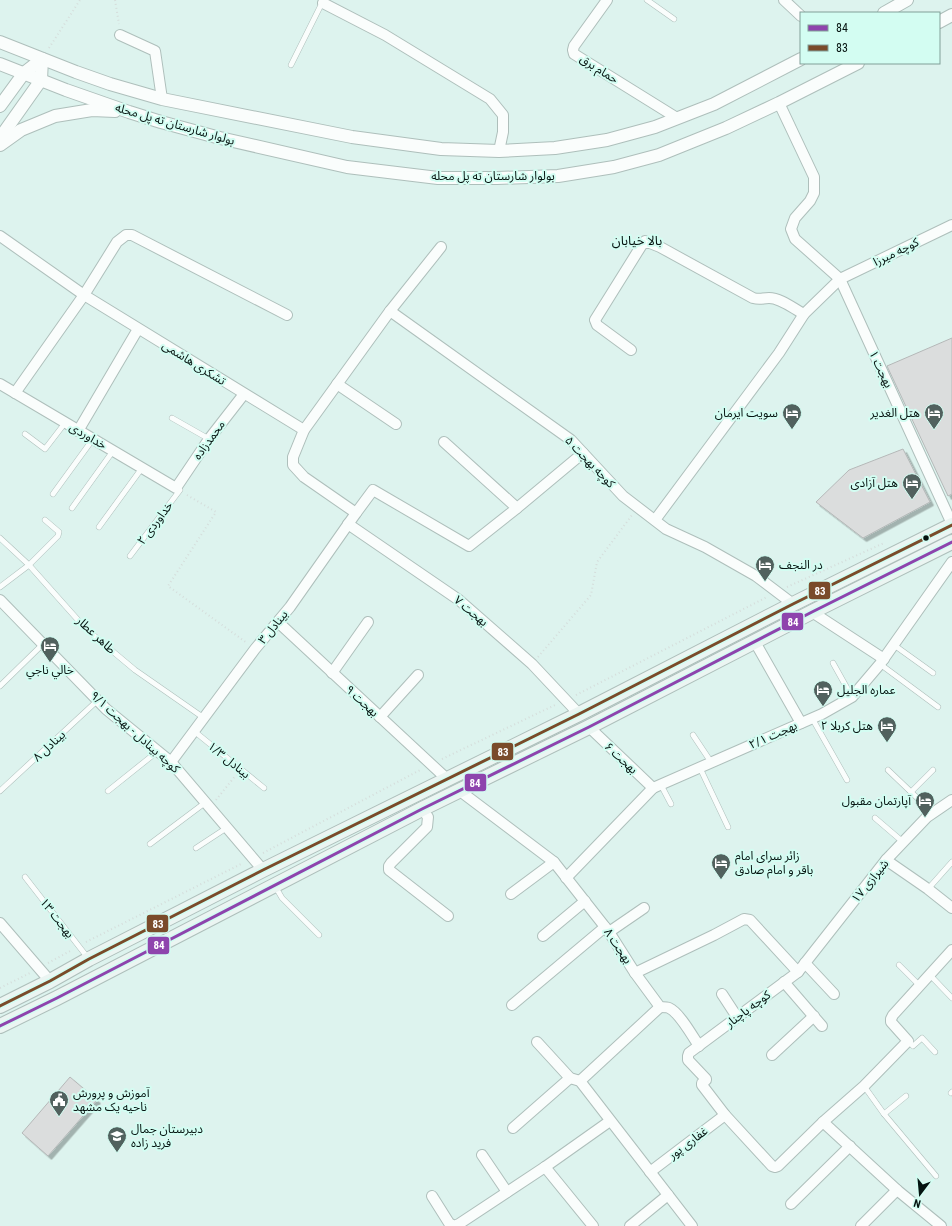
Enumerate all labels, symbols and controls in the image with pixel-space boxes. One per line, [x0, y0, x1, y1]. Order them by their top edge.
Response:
legend [800, 12, 940, 64]
text: 84 [836, 21, 848, 35]
text: 83 [836, 41, 848, 55]
street label: حمام برق [576, 52, 621, 88]
street label: بولوار شارستان ته پل محله [113, 100, 236, 149]
street label: بولوار شارستان ته پل محله [431, 169, 555, 184]
district label: بالا خیابان [612, 233, 662, 249]
street label: کوچه میرزا [871, 235, 922, 270]
street label: تشکری هاشمی [160, 338, 229, 388]
street label: بهجت ۱ [866, 348, 896, 390]
hotel icon: سویت ایرمان [781, 402, 803, 430]
hotel icon: هتل الغدیر [923, 402, 945, 430]
place label: سویت ایرمان [715, 406, 778, 420]
place label: هتل الغدیر [869, 406, 920, 420]
street label: محمدزاده [190, 418, 228, 462]
street label: خداوردی [67, 420, 109, 452]
street label: کوچه بهجت ۵ [561, 433, 619, 492]
hotel icon: هتل آزادی [901, 472, 923, 500]
place label: هتل آزادی [850, 476, 898, 490]
street label: خداوردی ۲ [134, 499, 176, 547]
unlabelled marker [921, 533, 931, 543]
hotel icon: در النجف [754, 554, 776, 582]
place label: در النجف [779, 558, 823, 572]
line badge: 83 [808, 581, 831, 600]
text: 83 [814, 585, 826, 598]
street label: بهجت ۷ [451, 593, 491, 629]
street label: بینادل ۳ [255, 607, 291, 647]
line badge: 84 [781, 612, 804, 631]
street label: طاهر عطار [73, 613, 118, 657]
text: 84 [787, 616, 799, 629]
hotel icon: خالي ناجي [39, 635, 61, 663]
place label: خالي ناجي [26, 663, 74, 680]
hotel icon: عماره الجلیل [812, 679, 834, 707]
street label: بهجت ۹ [343, 682, 381, 720]
place label: عماره الجلیل [837, 683, 895, 697]
street label: کوچه بینادل - بهجت ۹/۱ [87, 688, 183, 777]
hotel icon: هتل کربلا ۲ [876, 715, 898, 743]
street label: بهجت ۲/۱ [747, 718, 799, 752]
place label: هتل کربلا ۲ [821, 719, 873, 733]
street label: بینادل ۸ [30, 728, 68, 764]
street label: بینادل ۱/۳ [205, 739, 253, 781]
street label: بهجت ۶ [602, 739, 640, 777]
line badge: 83 [491, 742, 514, 761]
text: 83 [497, 746, 509, 759]
line badge: 84 [464, 773, 487, 792]
text: 84 [469, 777, 481, 790]
hotel icon: آپارتمان مقبول [914, 790, 936, 818]
place label: آپارتمان مقبول [842, 794, 911, 809]
place label: زائر سرای امام باقر و امام صادق [735, 849, 813, 879]
hotel icon: زائر سرای امام باقر و امام صادق [710, 852, 732, 880]
street label: شیرازی ۱۷ [848, 857, 892, 905]
street label: بهجت ۱۳ [37, 895, 77, 941]
line badge: 83 [146, 914, 169, 933]
text: 83 [152, 918, 164, 931]
street label: بهجت ۸ [601, 926, 635, 966]
line badge: 84 [147, 936, 170, 955]
text: 84 [153, 939, 165, 952]
street label: کوچه پاچنار [722, 987, 775, 1032]
place label: آموزش و پرورش ناحیه یک مشهد [73, 1086, 150, 1114]
public building icon: آموزش و پرورش ناحیه یک مشهد [48, 1089, 70, 1117]
place label: دبیرستان جمال فرید زاده [131, 1122, 203, 1150]
street label: غفاری پور [665, 1124, 711, 1164]
school or university icon: دبیرستان جمال فرید زاده [106, 1125, 128, 1153]
north arrow [900, 1174, 940, 1214]
text: N [912, 1196, 922, 1210]

